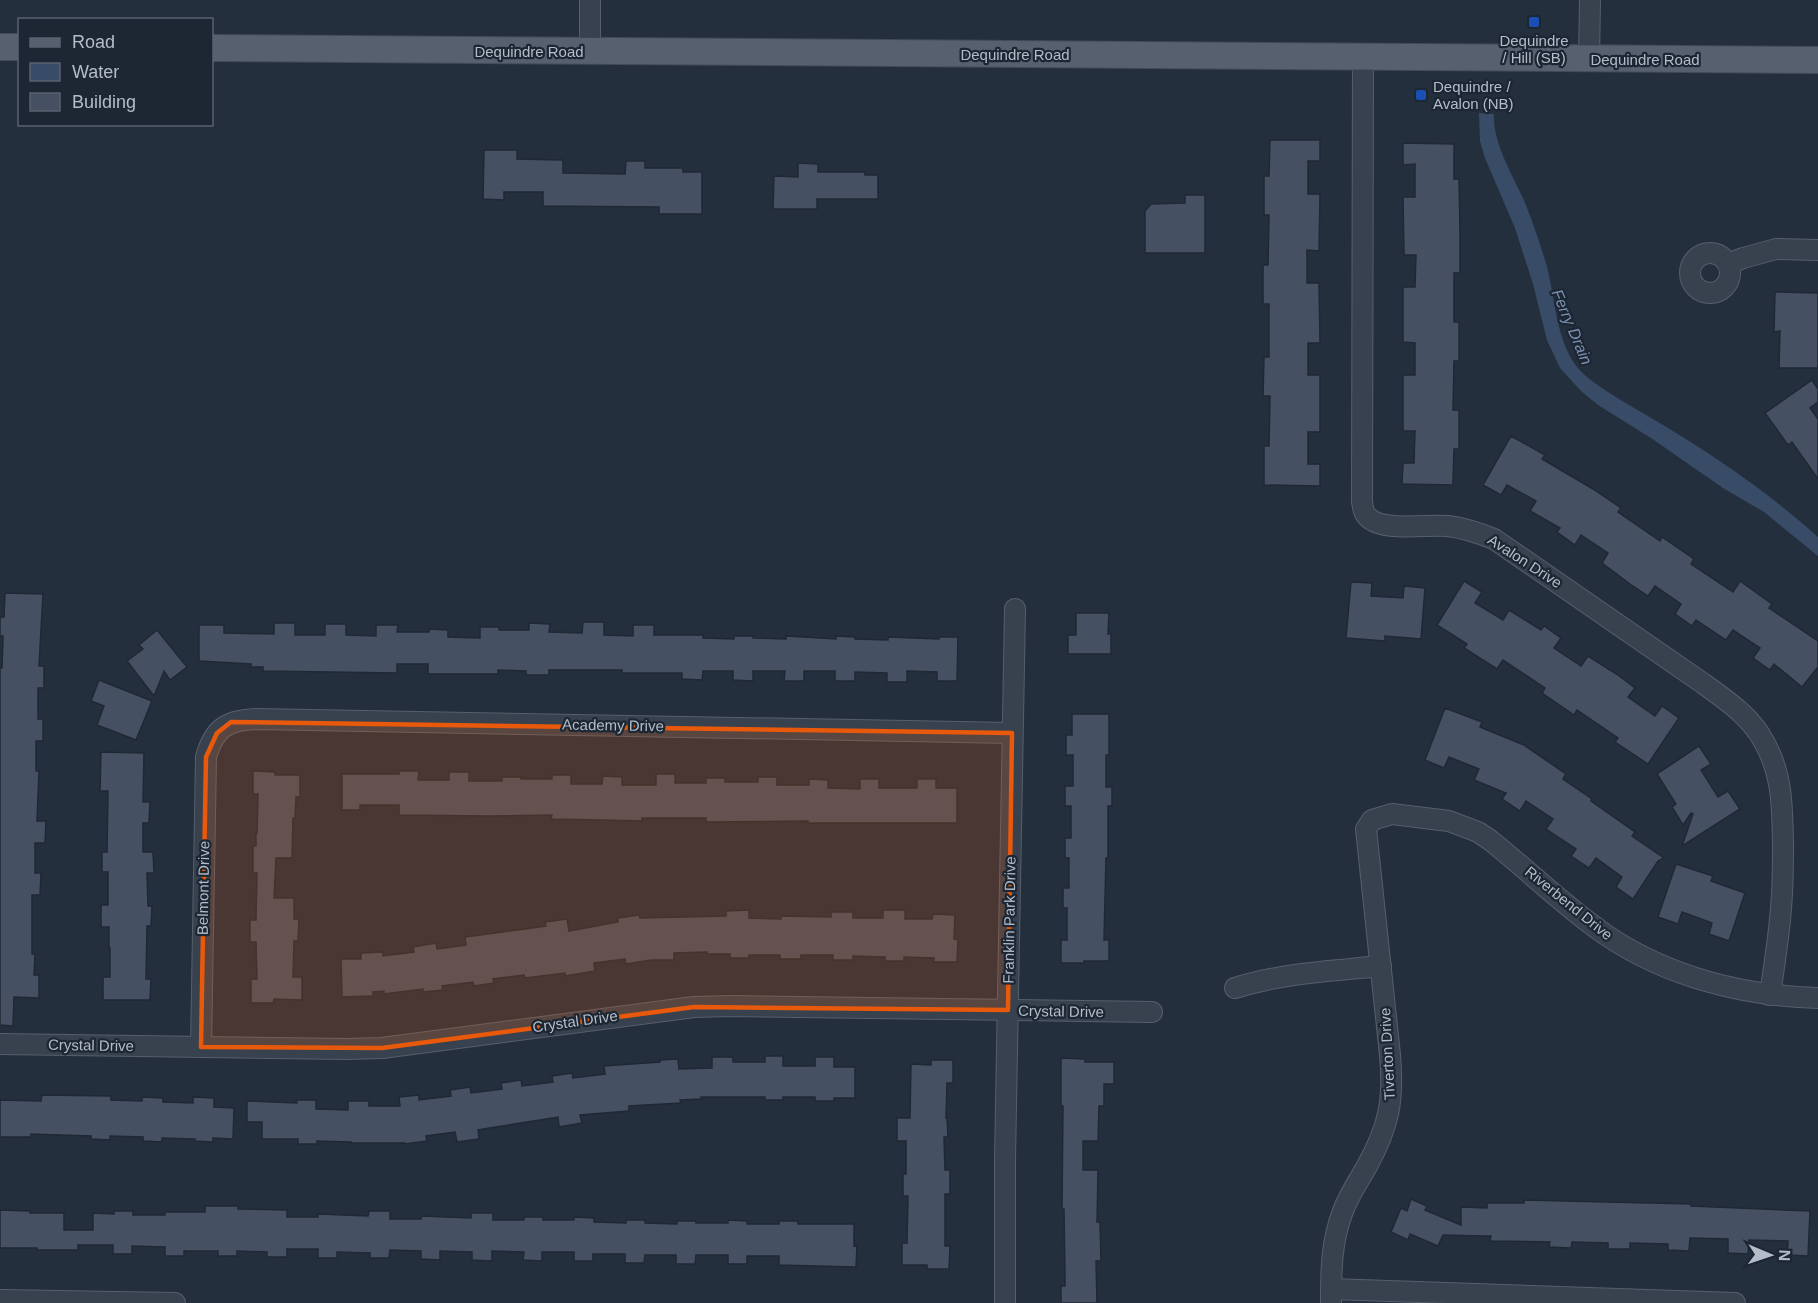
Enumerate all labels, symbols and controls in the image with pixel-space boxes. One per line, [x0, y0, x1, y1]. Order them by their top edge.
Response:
marker: Dequindre / Hill (SB) [1527, 15, 1541, 29]
legend [18, 18, 213, 126]
text: Road [72, 32, 115, 52]
place label: Dequindre / Hill (SB) [1499, 32, 1569, 66]
street label: Dequindre Road [474, 43, 584, 60]
street label: Dequindre Road [960, 46, 1070, 63]
street label: Dequindre Road [1590, 51, 1700, 68]
text: Water [72, 62, 119, 82]
place label: Dequindre / Avalon (NB) [1433, 78, 1514, 112]
marker: Dequindre / Avalon (NB) [1414, 88, 1428, 102]
text: Building [72, 92, 136, 112]
water label: Ferry Drain [1549, 287, 1595, 367]
street label: Avalon Drive [1485, 531, 1565, 591]
street label: Academy Drive [562, 716, 664, 734]
street label: Belmont Drive [194, 841, 212, 935]
street label: Franklin Park Drive [999, 856, 1019, 984]
street label: Riverbend Drive [1522, 863, 1616, 943]
street label: Crystal Drive [1018, 1002, 1104, 1020]
street label: Crystal Drive [531, 1007, 619, 1035]
street label: Tiverton Drive [1376, 1007, 1398, 1101]
street label: Crystal Drive [48, 1036, 134, 1054]
north arrow [1740, 1225, 1800, 1285]
text: N [1776, 1249, 1793, 1262]

